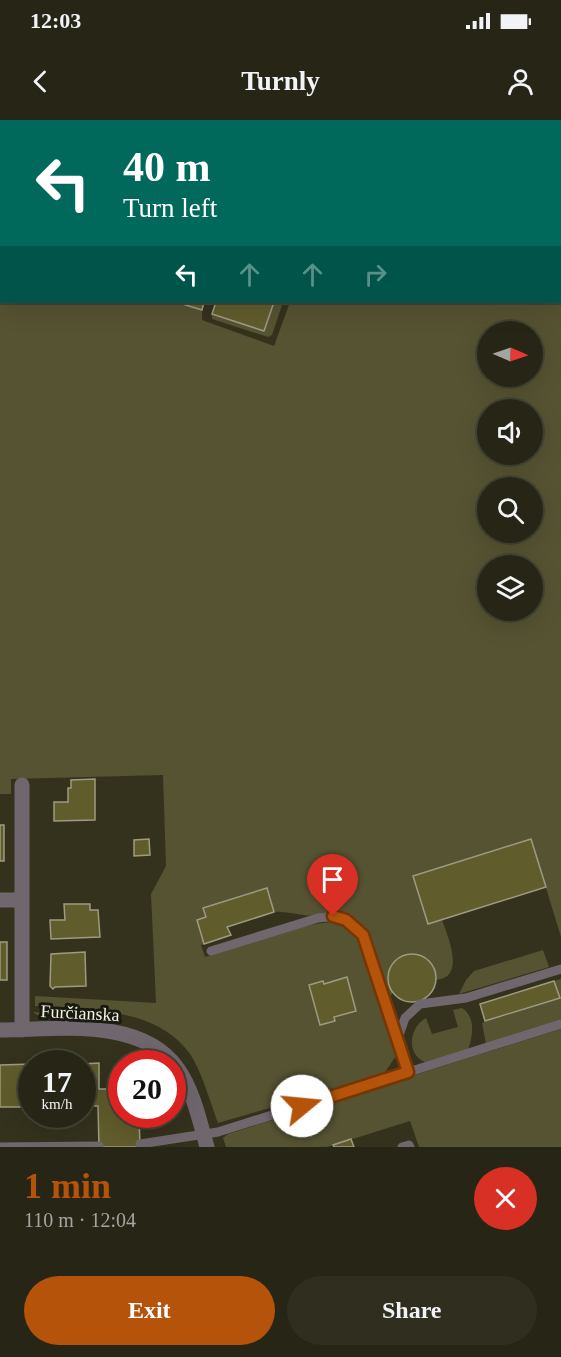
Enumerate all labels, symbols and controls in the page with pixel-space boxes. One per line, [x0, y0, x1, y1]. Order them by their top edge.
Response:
text: 12:03 [30, 8, 81, 33]
icon: back [24, 65, 57, 98]
icon: person [504, 65, 537, 98]
text: Turnly [241, 66, 320, 96]
icon: left [24, 144, 102, 222]
text: 40 m [123, 144, 211, 190]
text: Turn left [123, 193, 217, 223]
icon: left [170, 258, 203, 291]
icon: ahead [233, 258, 266, 291]
icon: ahead [296, 258, 329, 291]
icon: right [359, 258, 392, 291]
north arrow [477, 321, 543, 387]
map controls [477, 321, 543, 621]
button: sound [477, 399, 543, 465]
button: search [477, 477, 543, 543]
button: layers [477, 555, 543, 621]
pin [307, 854, 358, 916]
icon: arrive [316, 863, 349, 896]
street label: Furčianska [40, 1001, 120, 1025]
speed limit sign: 20 [108, 1050, 186, 1128]
text: 17 [42, 1065, 72, 1098]
position arrow [270, 1074, 334, 1138]
text: km/h [42, 1096, 72, 1112]
text: 1 min [24, 1166, 111, 1206]
button: close [474, 1167, 537, 1230]
text: 110 m · 12:04 [24, 1209, 136, 1231]
button: Exit [24, 1276, 275, 1345]
button: Share [287, 1276, 537, 1345]

